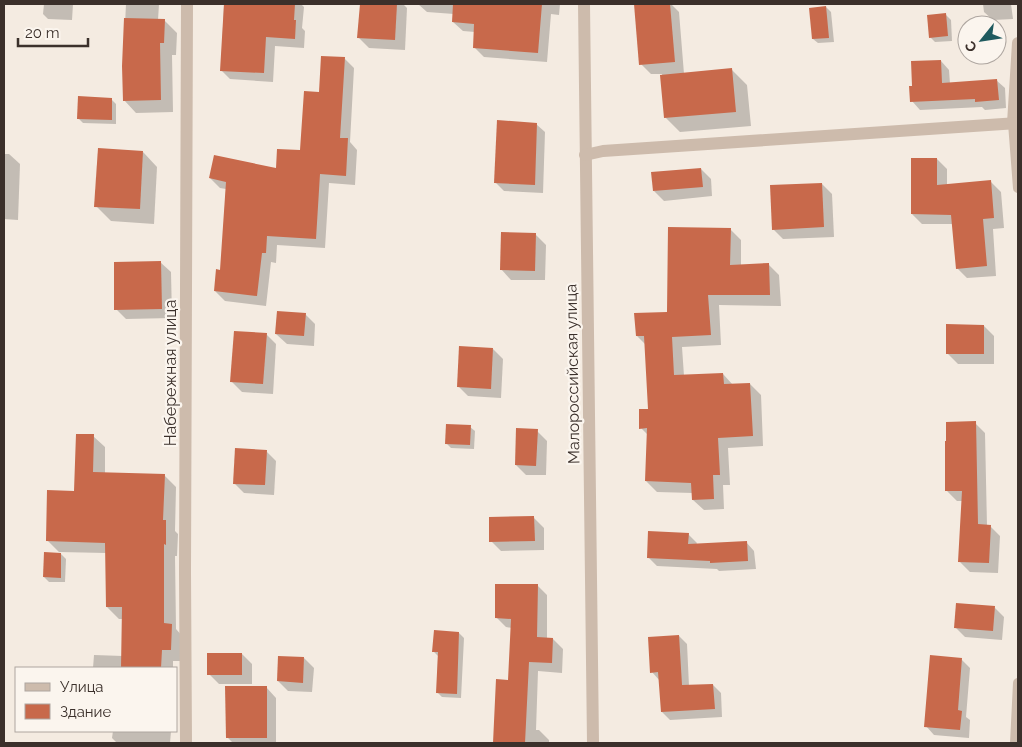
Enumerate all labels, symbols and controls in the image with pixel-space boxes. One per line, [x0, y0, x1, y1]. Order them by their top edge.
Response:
scale bar [18, 15, 88, 47]
north arrow [957, 15, 1007, 65]
text: 20 m [25, 24, 60, 42]
text: С [961, 38, 980, 55]
street label: Малороссийская улица [561, 284, 584, 464]
street label: Набережная улица [161, 300, 180, 446]
legend [15, 667, 178, 732]
text: Улица [60, 678, 104, 696]
text: Здание [60, 703, 112, 721]

